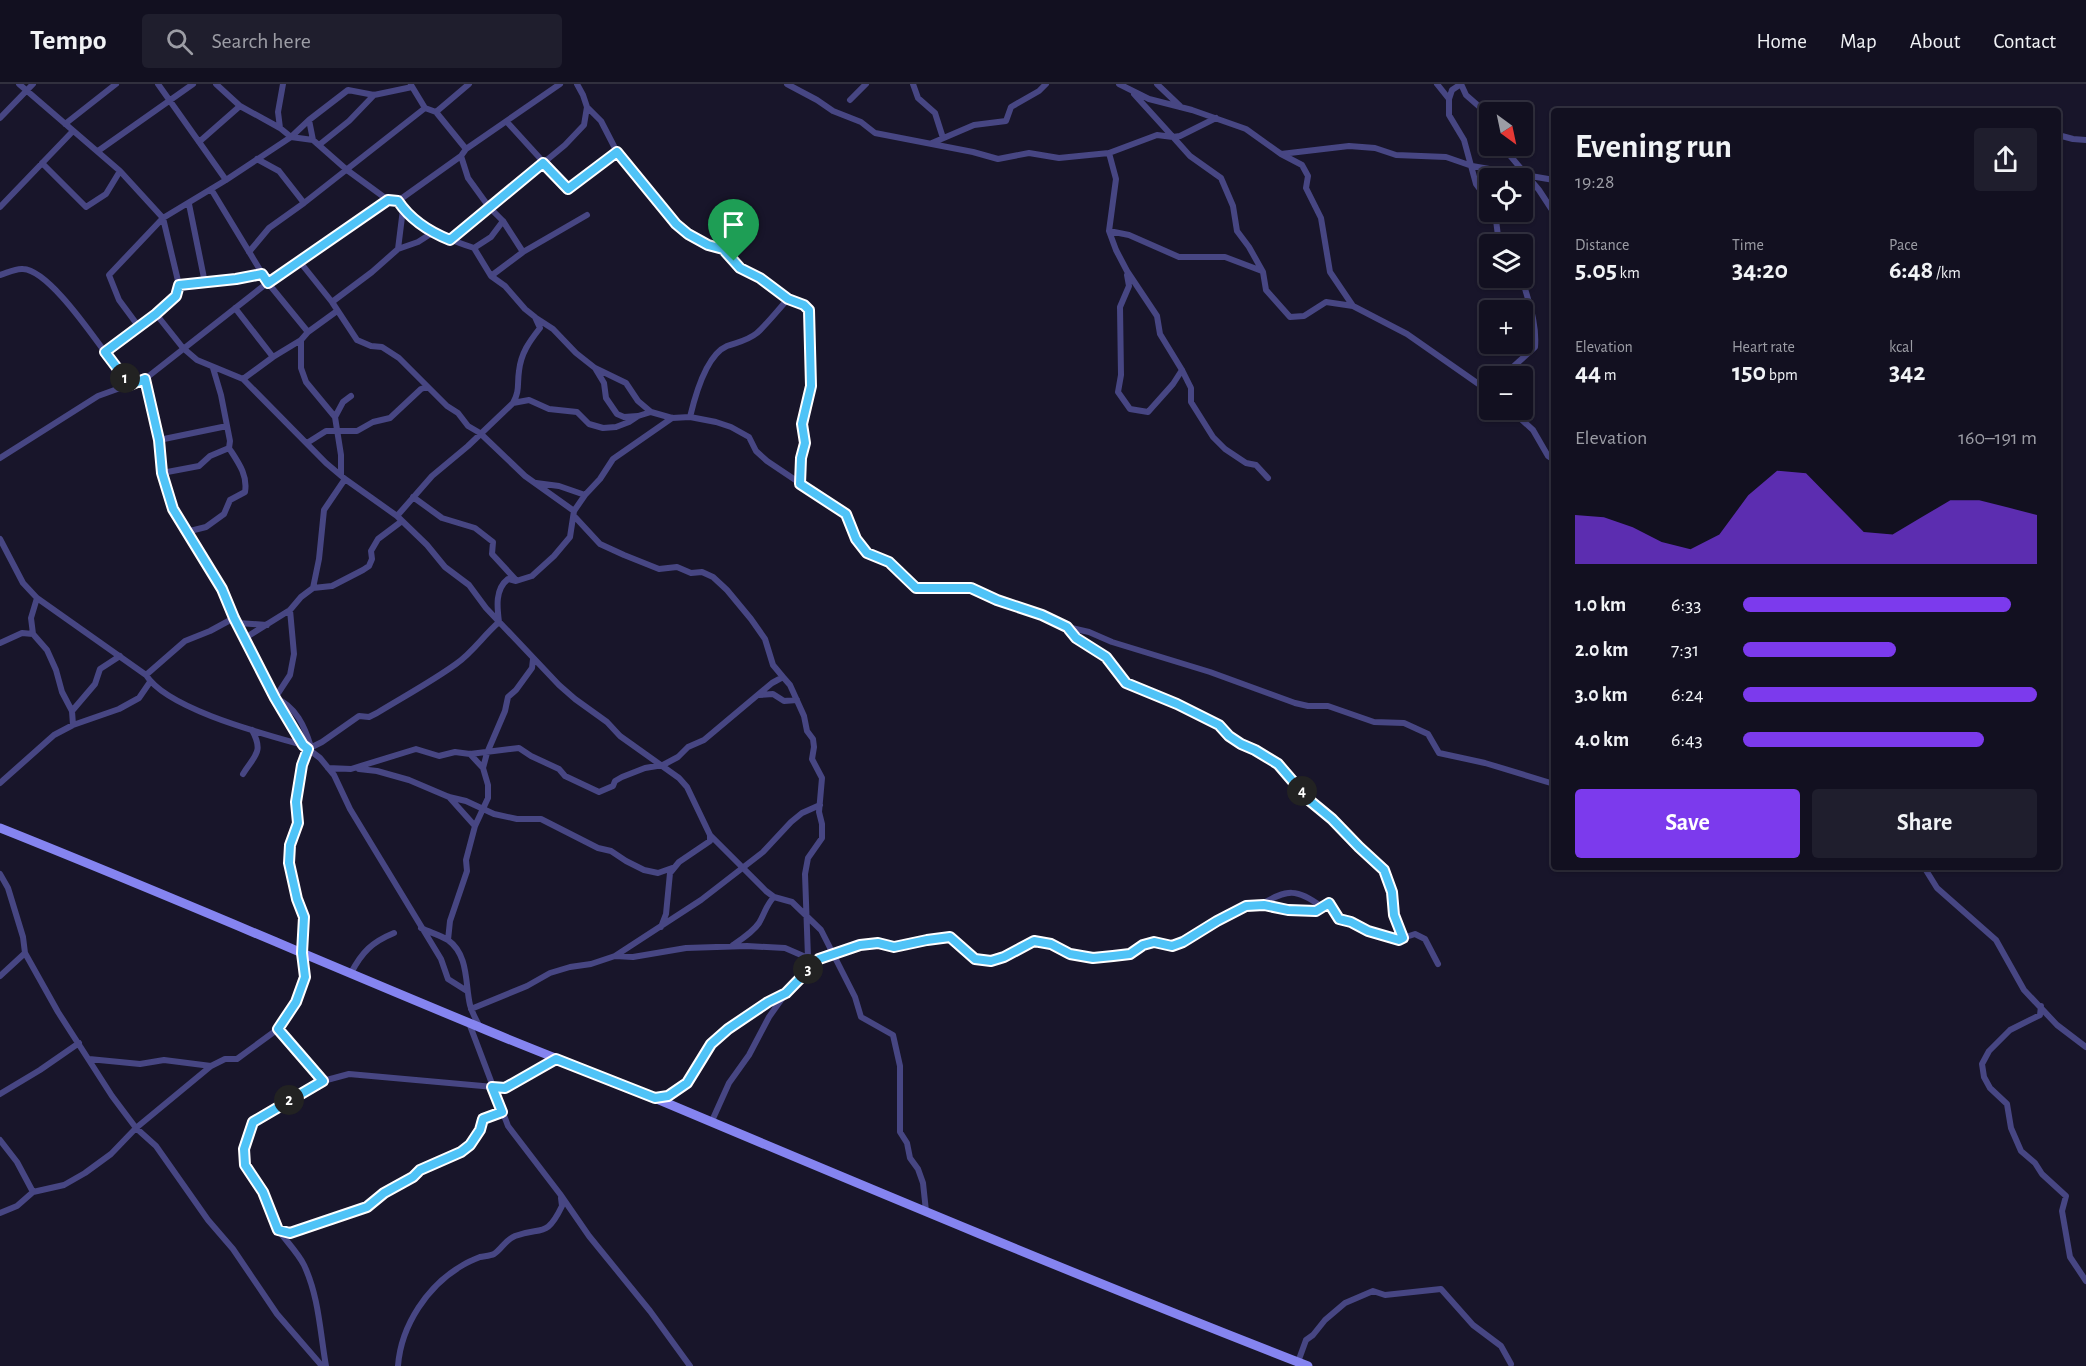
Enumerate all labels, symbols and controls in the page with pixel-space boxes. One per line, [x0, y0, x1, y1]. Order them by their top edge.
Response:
search box [142, 14, 562, 68]
icon: search [163, 25, 196, 58]
text: Tempo [30, 27, 106, 55]
text: Search here [211, 30, 311, 52]
text: Home [1756, 31, 1807, 52]
text: Map [1840, 31, 1877, 52]
text: About [1910, 31, 1960, 52]
text: Contact [1993, 31, 2056, 52]
north arrow [1479, 102, 1533, 156]
map controls [1479, 102, 1533, 420]
button: share [1974, 128, 2037, 191]
text: Evening run [1575, 131, 1732, 164]
button: locate [1479, 168, 1533, 222]
text: 19:28 [1575, 172, 1614, 192]
pin [708, 199, 759, 261]
icon: arrive [717, 208, 750, 241]
button: layers [1479, 234, 1533, 288]
text: Distance [1575, 237, 1629, 253]
text: Time [1732, 237, 1764, 253]
text: Pace [1889, 237, 1918, 253]
text: 5.05 [1575, 257, 1617, 283]
text: 34:20 [1732, 257, 1788, 283]
text: 6:48 [1889, 257, 1933, 283]
text: km [1617, 265, 1640, 281]
text: /km [1933, 265, 1961, 281]
button: + [1479, 300, 1533, 354]
text: Elevation [1575, 339, 1633, 355]
text: Heart rate [1732, 339, 1795, 355]
text: kcal [1889, 339, 1913, 355]
text: 44 [1575, 359, 1601, 385]
text: 150 [1732, 359, 1766, 385]
text: 342 [1889, 359, 1926, 385]
pin: 1 [110, 363, 140, 393]
button: − [1479, 366, 1533, 420]
text: m [1601, 367, 1617, 383]
text: bpm [1766, 367, 1798, 383]
text: 1 [122, 370, 128, 386]
text: Elevation [1575, 428, 1647, 448]
text: 160–191 m [1958, 428, 2037, 448]
text: 1.0 km [1575, 595, 1626, 615]
text: 6:33 [1671, 595, 1701, 615]
text: 2.0 km [1575, 640, 1628, 660]
text: 7:31 [1671, 640, 1699, 660]
text: 3.0 km [1575, 685, 1628, 705]
text: 6:24 [1671, 685, 1704, 705]
text: 4.0 km [1575, 730, 1629, 750]
text: 6:43 [1671, 730, 1703, 750]
pin: 4 [1287, 776, 1317, 806]
text: 4 [1298, 783, 1306, 799]
button: Save [1575, 789, 1800, 858]
button: Share [1812, 789, 2037, 858]
pin: 3 [793, 954, 823, 984]
text: 3 [805, 961, 811, 977]
pin: 2 [274, 1085, 304, 1115]
text: 2 [285, 1092, 293, 1108]

